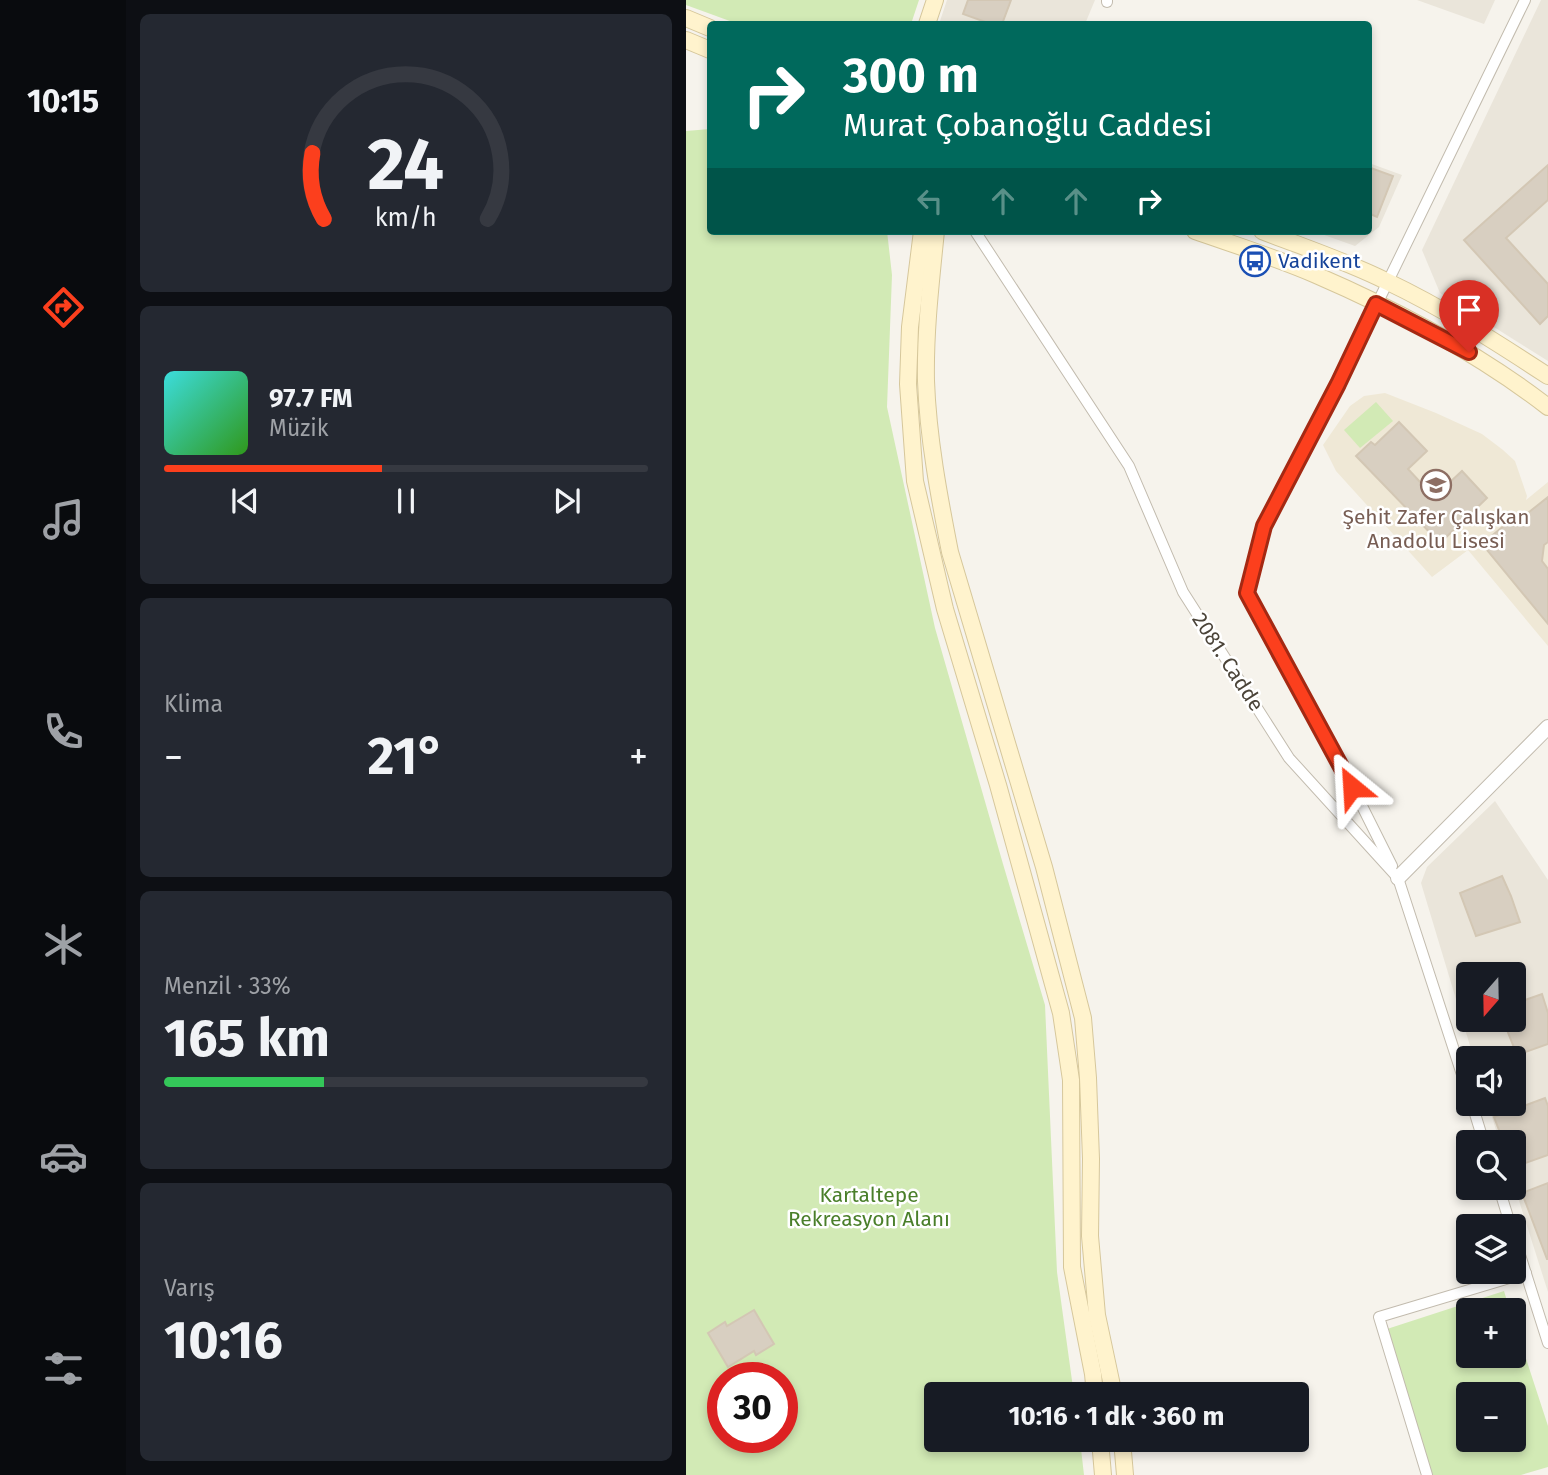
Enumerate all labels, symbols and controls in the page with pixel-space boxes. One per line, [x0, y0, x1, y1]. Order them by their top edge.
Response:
text: 300 m [843, 46, 979, 105]
icon: right [728, 49, 819, 140]
text: 10:15 [27, 82, 99, 120]
text: Murat Çobanoğlu Caddesi [843, 106, 1213, 144]
text: 24 [368, 121, 444, 208]
icon: left [911, 182, 949, 220]
icon: ahead [984, 182, 1022, 220]
icon: ahead [1057, 182, 1095, 220]
icon: right [1130, 182, 1168, 220]
text: km/h [375, 203, 437, 233]
bus stop icon: Vadikent [1238, 244, 1272, 278]
place label: Vadikent [1278, 248, 1361, 274]
pin [1439, 280, 1499, 352]
icon: directions [39, 283, 88, 332]
icon: arrive [1450, 291, 1488, 329]
text: 97.7 FM [269, 383, 352, 414]
text: Müzik [269, 414, 329, 442]
school or university icon: Şehit Zafer Çalışkan Anadolu Lisesi [1419, 468, 1453, 502]
icon: previous [226, 482, 264, 520]
icon: pause [387, 482, 425, 520]
icon: next [548, 482, 586, 520]
icon: music [39, 495, 88, 544]
place label: Şehit Zafer Çalışkan Anadolu Lisesi [1342, 504, 1530, 554]
street label: 2081. Cadde [1187, 608, 1269, 716]
text: Klima [164, 690, 223, 718]
icon: phone [39, 707, 88, 756]
text: 21° [368, 725, 445, 788]
text: − [164, 734, 183, 780]
text: + [629, 734, 648, 780]
position arrow [1315, 750, 1389, 824]
icon: climate [39, 920, 88, 969]
north arrow [1456, 962, 1526, 1032]
map controls [1456, 962, 1526, 1452]
text: Menzil · 33% [164, 972, 291, 1000]
text: 165 km [164, 1007, 330, 1070]
button: sound [1456, 1046, 1526, 1116]
button: search [1456, 1130, 1526, 1200]
icon: car [39, 1132, 88, 1181]
park label: Kartaltepe Rekreasyon Alanı [788, 1182, 950, 1232]
button: layers [1456, 1214, 1526, 1284]
text: Varış [164, 1274, 215, 1302]
button: + [1456, 1298, 1526, 1368]
text: 10:16 [164, 1309, 283, 1372]
icon: filters [39, 1344, 88, 1393]
speed limit sign: 30 [707, 1362, 798, 1453]
button: − [1456, 1382, 1526, 1452]
text: 10:16 · 1 dk · 360 m [1008, 1401, 1225, 1432]

